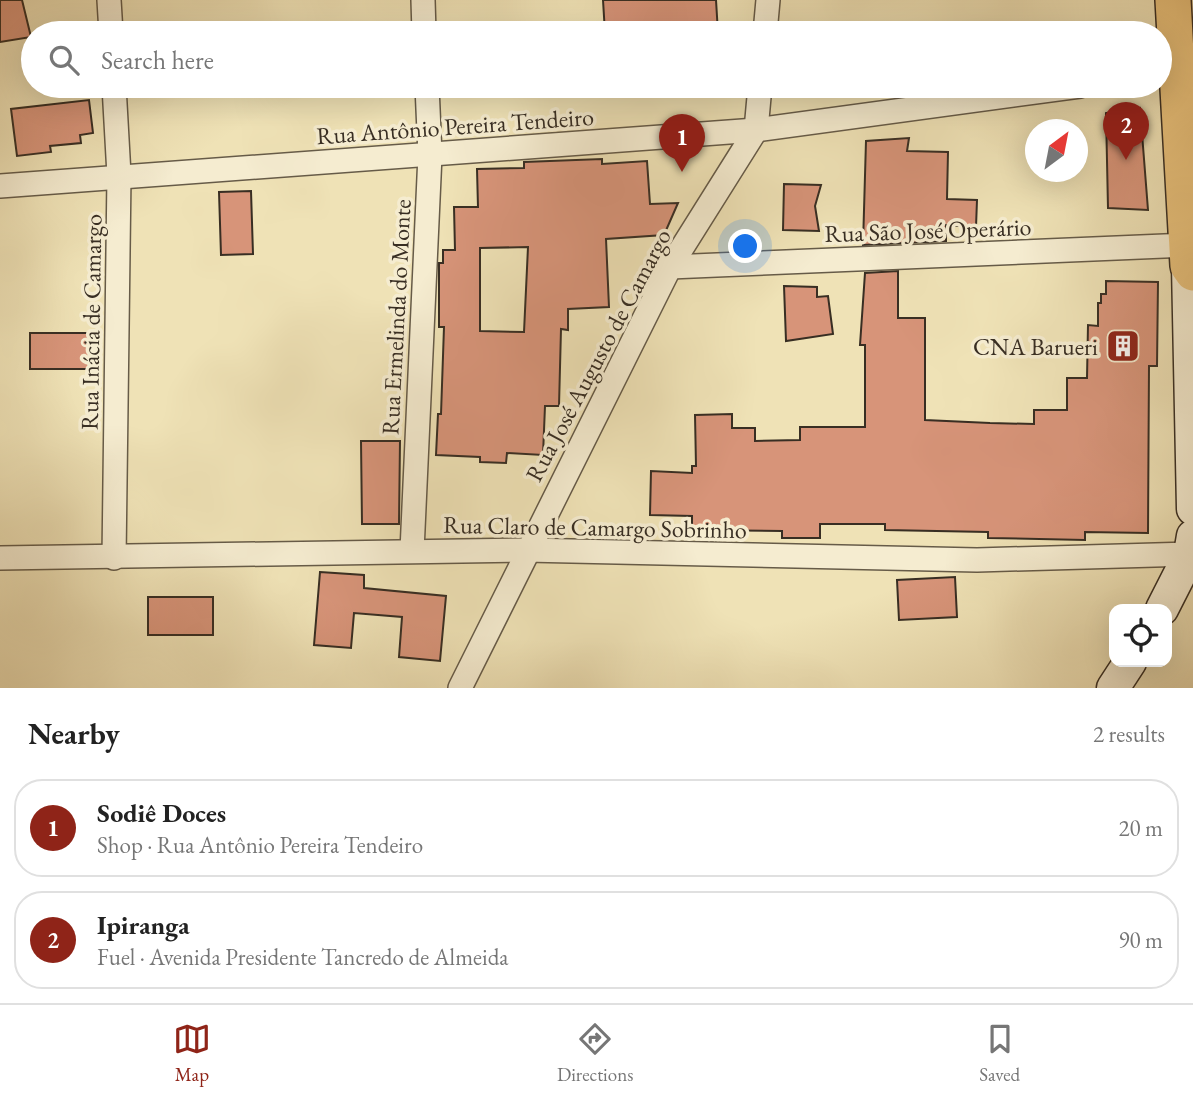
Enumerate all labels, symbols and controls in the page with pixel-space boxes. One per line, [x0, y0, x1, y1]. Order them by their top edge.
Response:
search box [21, 21, 1172, 98]
icon: search [45, 41, 83, 79]
text: Search here [101, 43, 214, 77]
street label: Rua Antônio Pereira Tendeiro [315, 101, 595, 151]
pin: 2 [1103, 102, 1149, 160]
pin: 1 [659, 114, 705, 172]
north arrow [1025, 119, 1088, 182]
street label: Rua Ermelinda do Monte [374, 198, 418, 436]
street label: Rua São José Operário [824, 211, 1032, 249]
street label: Rua Inácia de Camargo [74, 214, 108, 430]
street label: Rua José Augusto de Camargo [518, 223, 678, 487]
your location [728, 229, 762, 263]
building icon: CNA Barueri [1104, 327, 1142, 365]
place label: CNA Barueri [973, 331, 1098, 362]
street label: Rua Claro de Camargo Sobrinho [443, 509, 747, 545]
map controls [1109, 604, 1172, 667]
button: locate [1109, 604, 1172, 667]
text: Nearby [28, 714, 120, 753]
text: 2 results [1093, 719, 1165, 749]
text: Sodiê Doces [97, 796, 226, 830]
text: 1 [47, 813, 59, 843]
text: 20 m [1118, 813, 1163, 843]
text: Shop · Rua Antônio Pereira Tendeiro [97, 830, 423, 860]
text: Ipiranga [97, 908, 190, 942]
text: 2 [47, 925, 59, 955]
text: 90 m [1118, 925, 1163, 955]
text: Fuel · Avenida Presidente Tancredo de Almeida [97, 942, 508, 972]
tab: Map [173, 1020, 211, 1087]
tab: Directions [557, 1020, 633, 1087]
tab: Saved [979, 1020, 1020, 1087]

